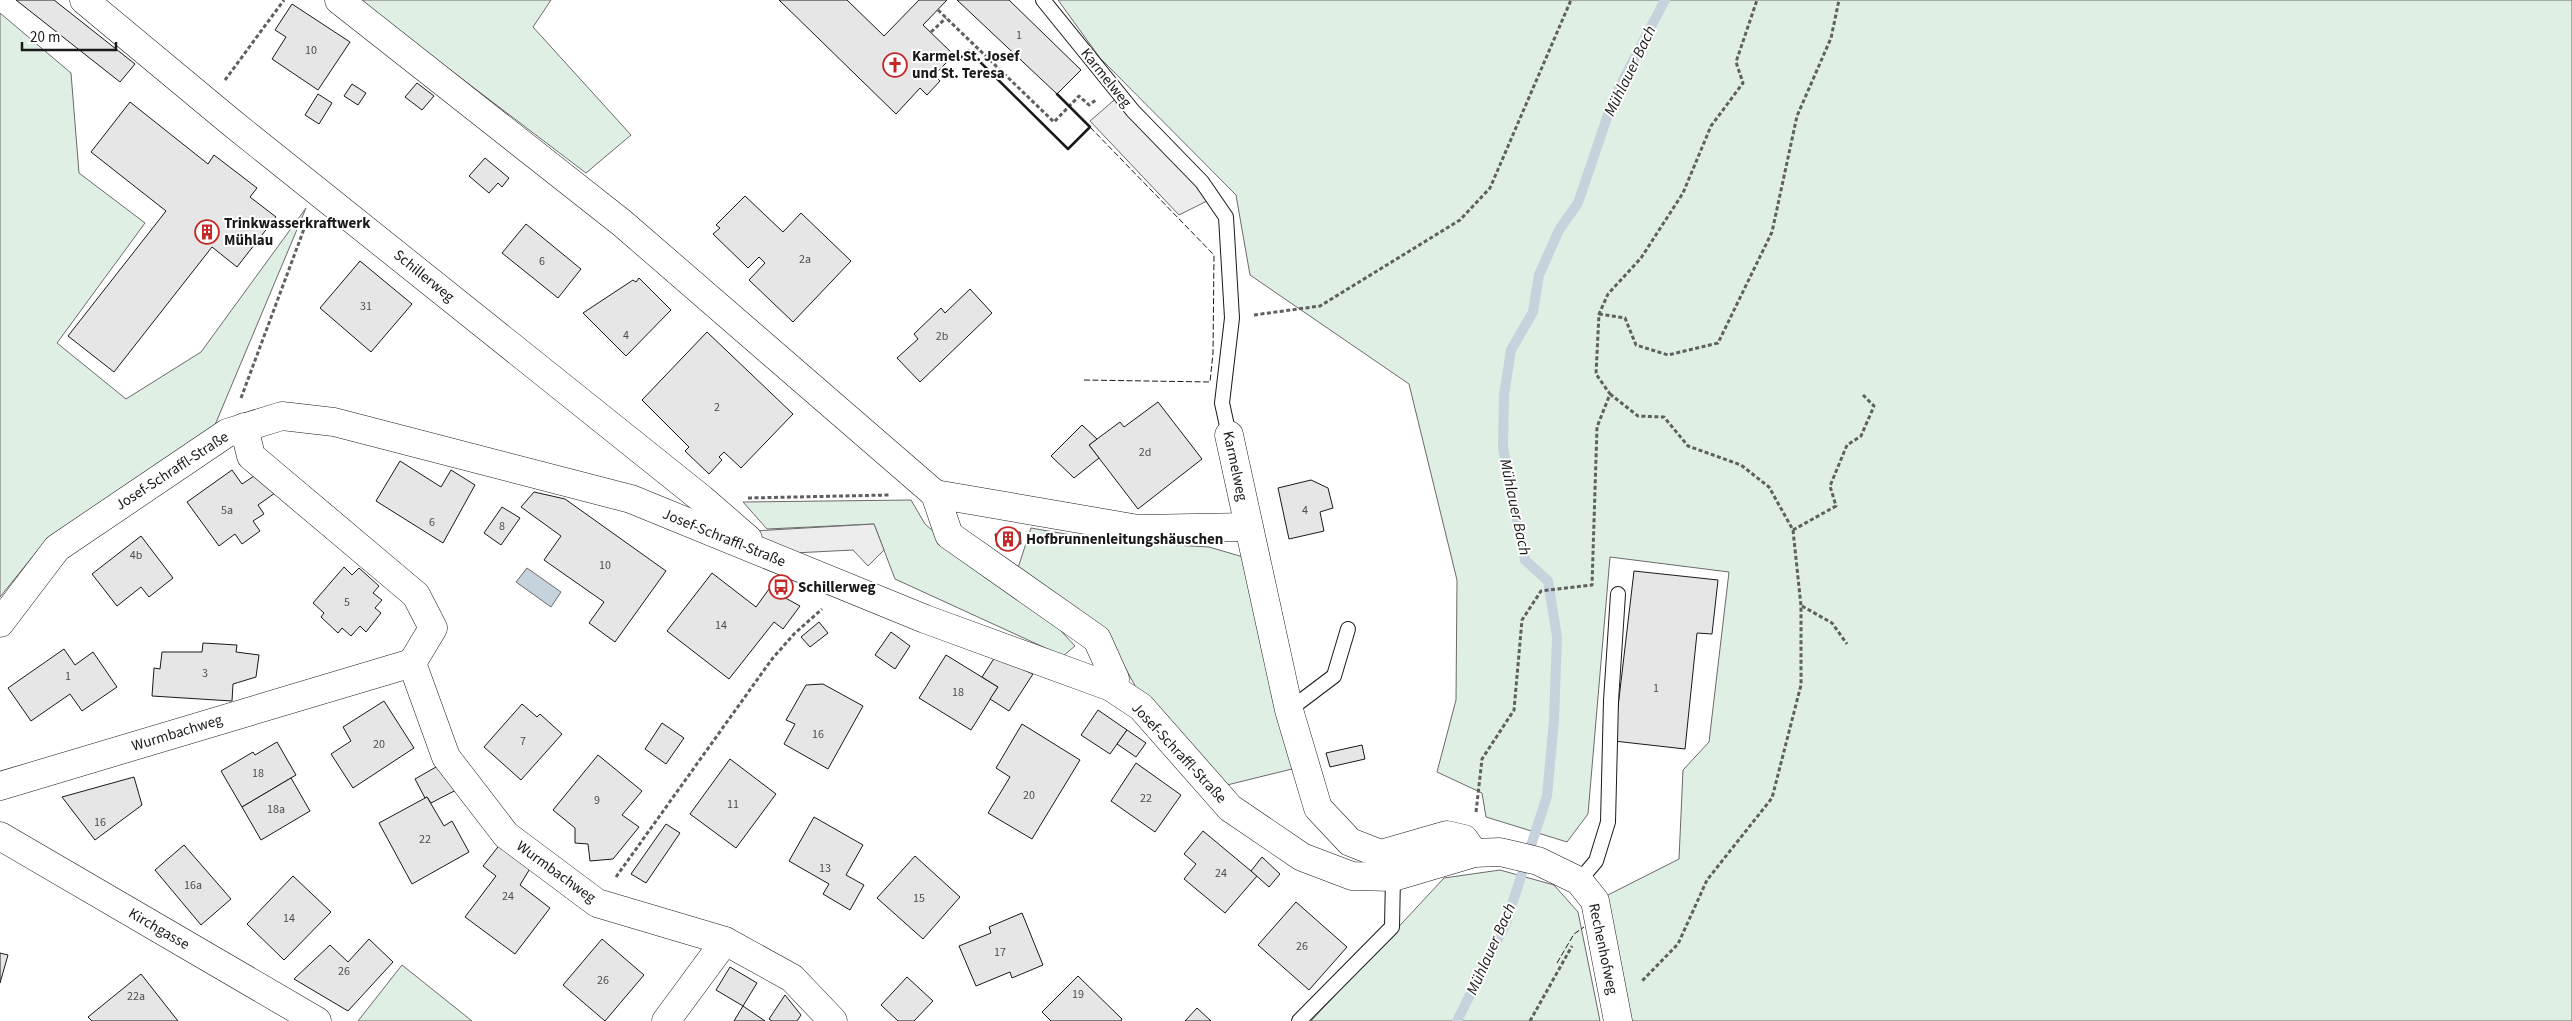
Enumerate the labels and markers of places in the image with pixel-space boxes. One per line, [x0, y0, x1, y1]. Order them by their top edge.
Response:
place label: Karmel St. Josef und St. Teresa [912, 46, 1020, 84]
church icon: Karmel St. Josef und St. Teresa [882, 52, 908, 78]
place label: Trinkwasserkraftwerk Mühlau [224, 213, 371, 251]
building icon: Trinkwasserkraftwerk Mühlau [194, 219, 220, 245]
building icon: Hofbrunnenleitungshäuschen [995, 526, 1021, 552]
place label: Hofbrunnenleitungshäuschen [1026, 529, 1223, 550]
bus stop icon: Schillerweg [768, 574, 794, 600]
place label: Schillerweg [798, 577, 876, 598]

